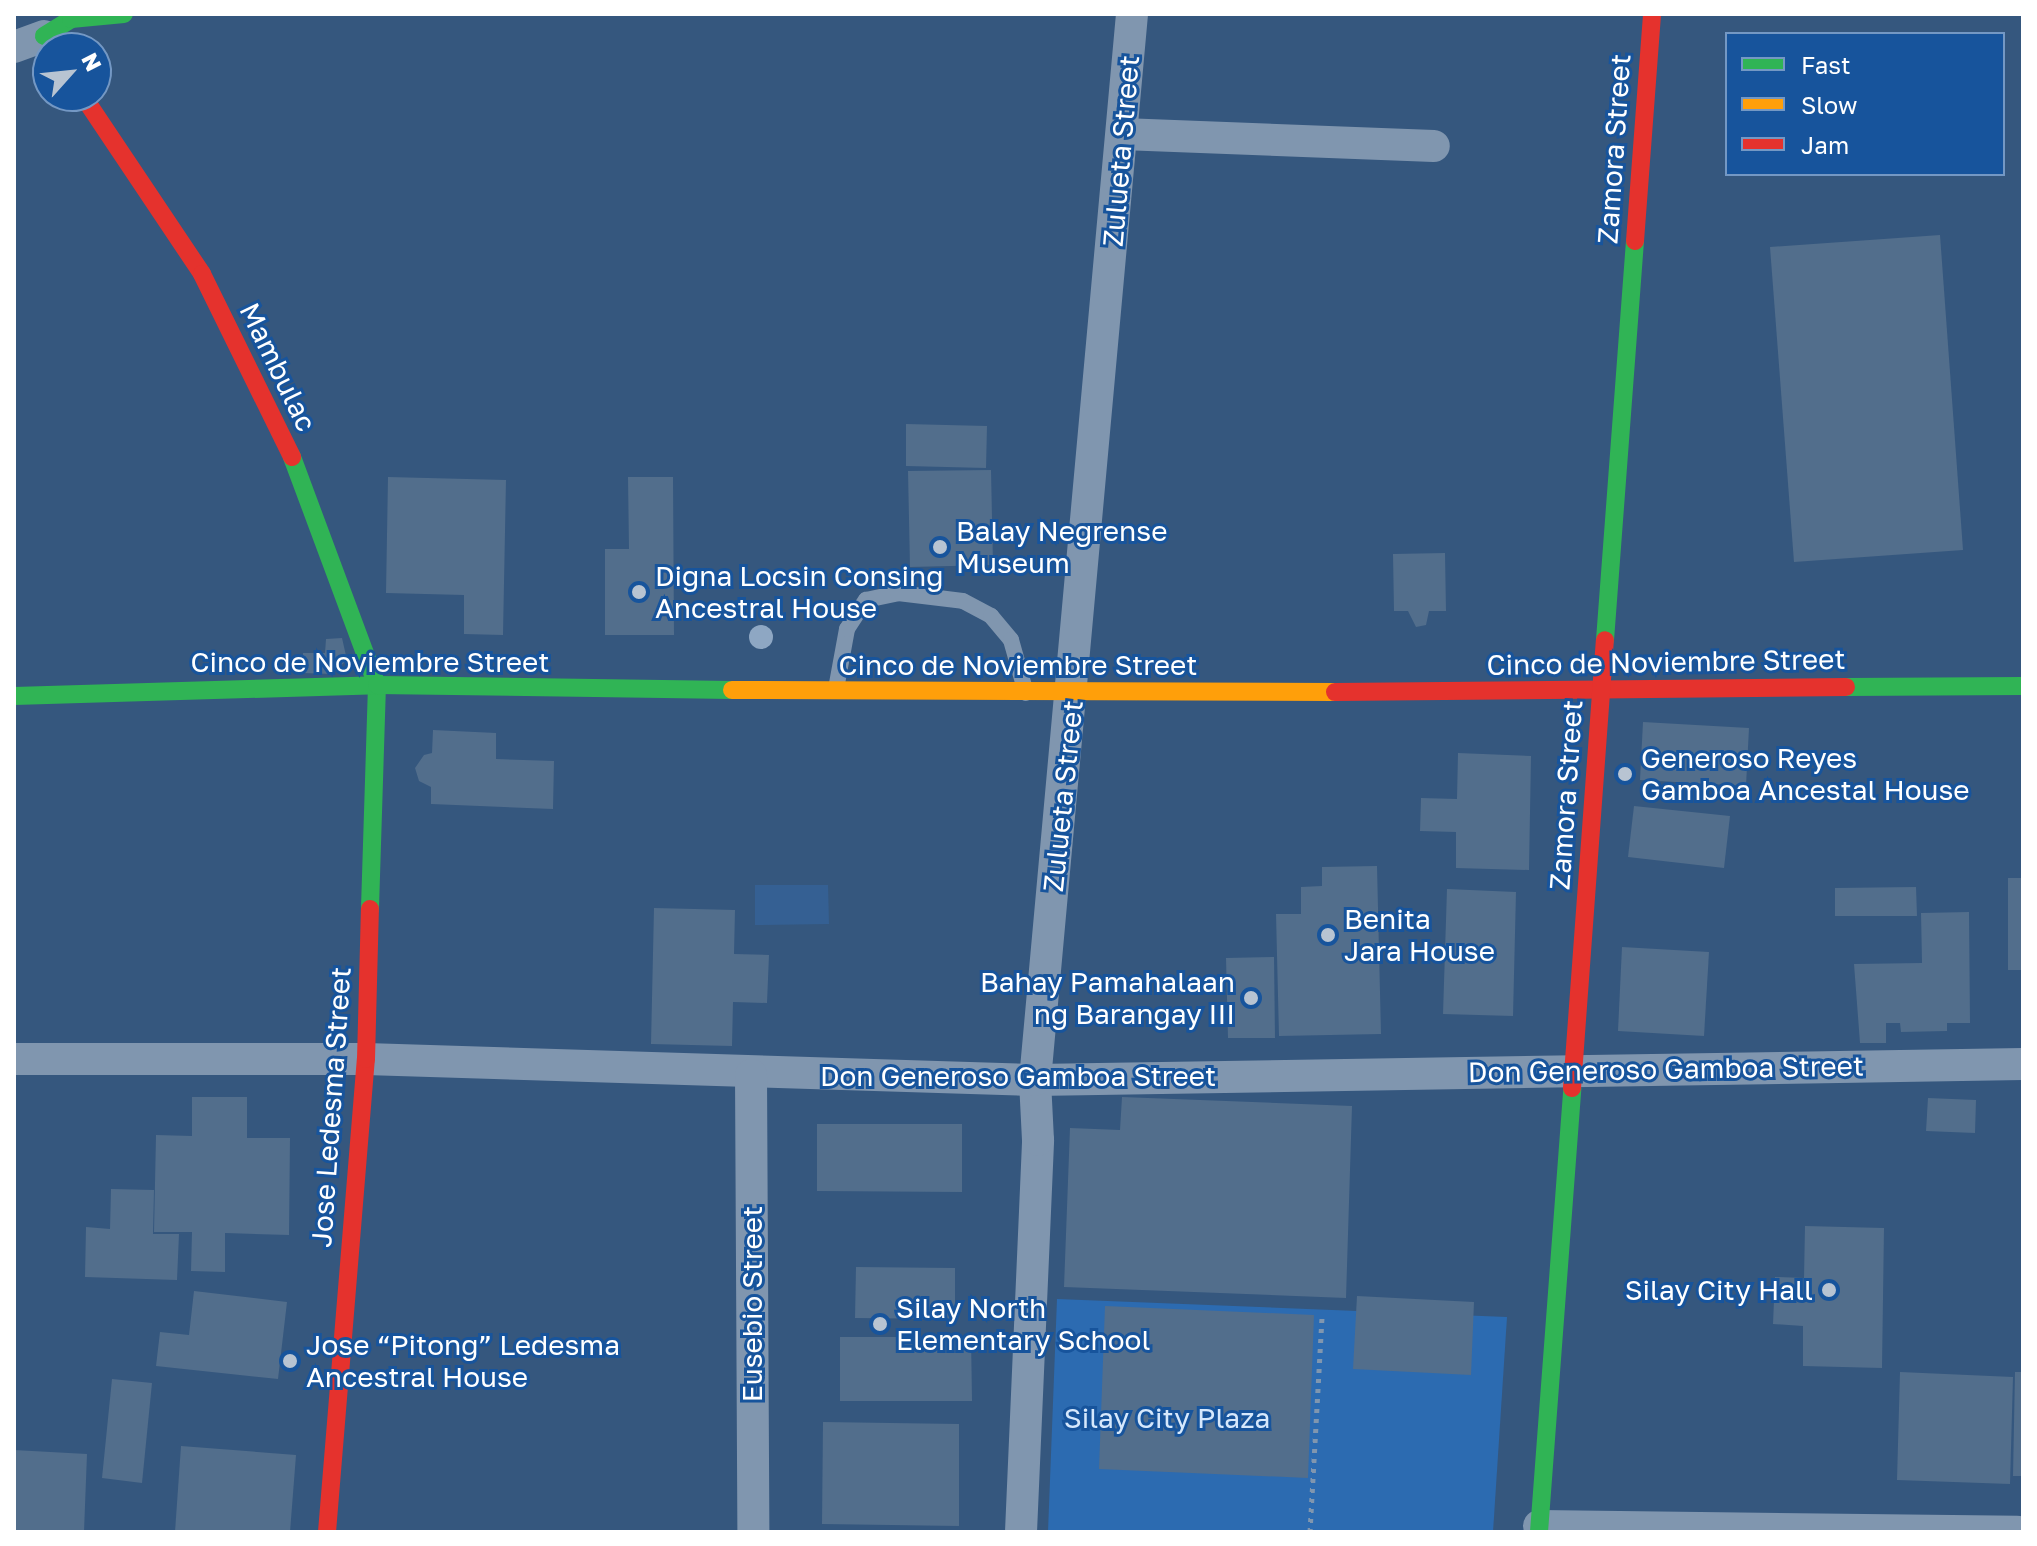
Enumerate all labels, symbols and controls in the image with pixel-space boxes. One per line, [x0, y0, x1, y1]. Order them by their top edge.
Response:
north arrow [32, 32, 112, 112]
legend [1725, 32, 2005, 176]
text: N [76, 48, 108, 75]
text: Fast [1801, 50, 1851, 79]
street label: Zamora Street [1591, 53, 1637, 245]
street label: Zulueta Street [1096, 54, 1146, 248]
text: Slow [1801, 90, 1857, 119]
text: Jam [1801, 130, 1849, 159]
street label: Mambulac [232, 297, 324, 437]
place label: Balay Negrense Museum [956, 514, 1167, 580]
marker: Balay Negrense Museum [931, 538, 949, 556]
place label: Digna Locsin Consing Ancestral House [655, 559, 944, 625]
marker: Digna Locsin Consing Ancestral House [630, 583, 648, 601]
street label: Cinco de Noviembre Street [1486, 642, 1846, 682]
street label: Cinco de Noviembre Street [191, 645, 549, 679]
street label: Cinco de Noviembre Street [839, 648, 1197, 682]
street label: Zulueta Street [1036, 699, 1090, 893]
street label: Zamora Street [1543, 699, 1589, 891]
place label: Generoso Reyes Gamboa Ancestal House [1641, 741, 1970, 807]
marker: Generoso Reyes Gamboa Ancestal House [1616, 765, 1634, 783]
place label: Benita Jara House [1344, 902, 1495, 968]
marker: Benita Jara House [1319, 926, 1337, 944]
place label: Bahay Pamahalaan ng Barangay III [980, 965, 1235, 1031]
street label: Jose Ledesma Street [304, 966, 358, 1248]
marker: Bahay Pamahalaan ng Barangay III [1242, 989, 1260, 1007]
street label: Don Generoso Gamboa Street [1468, 1049, 1864, 1089]
street label: Don Generoso Gamboa Street [820, 1059, 1216, 1093]
street label: Eusebio Street [735, 1206, 769, 1402]
place label: Silay City Hall [1625, 1273, 1813, 1307]
marker: Silay City Hall [1820, 1281, 1838, 1299]
place label: Silay North Elementary School [896, 1291, 1150, 1357]
marker: Silay North Elementary School [871, 1315, 889, 1333]
place label: Jose “Pitong” Ledesma Ancestral House [306, 1328, 620, 1394]
marker: Jose “Pitong” Ledesma Ancestral House [281, 1352, 299, 1370]
park label: Silay City Plaza [1064, 1401, 1270, 1435]

